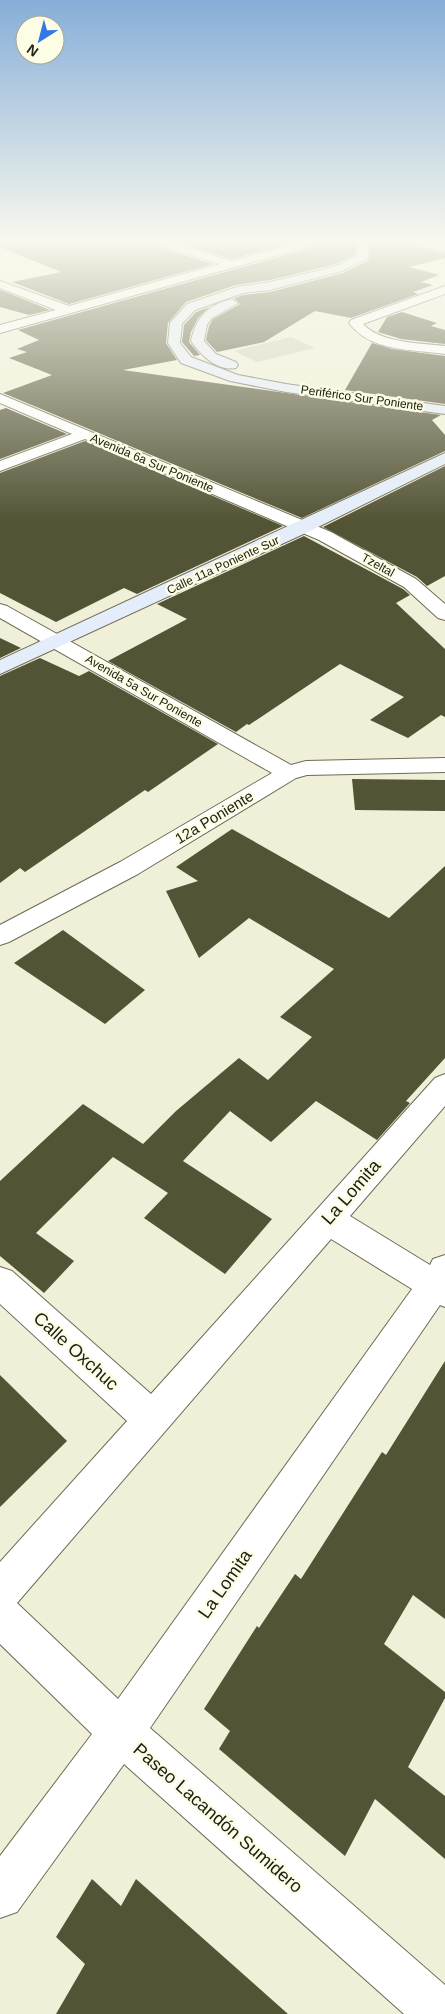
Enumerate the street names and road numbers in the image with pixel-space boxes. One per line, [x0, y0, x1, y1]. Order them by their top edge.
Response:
street label: Periférico Sur Poniente [300, 382, 424, 414]
street label: Avenida 6a Sur Poniente [88, 431, 216, 495]
street label: Calle 11a Poniente Sur [165, 533, 281, 597]
street label: Tzeltal [359, 550, 397, 580]
street label: Avenida 5a Sur Poniente [83, 652, 205, 730]
street label: 12a Poniente [172, 787, 256, 847]
street label: La Lomita [318, 1155, 385, 1228]
street label: Calle Oxchuc [30, 1308, 122, 1394]
street label: La Lomita [194, 1545, 256, 1622]
street label: Paseo Lacandón Sumidero [129, 1739, 307, 1897]

